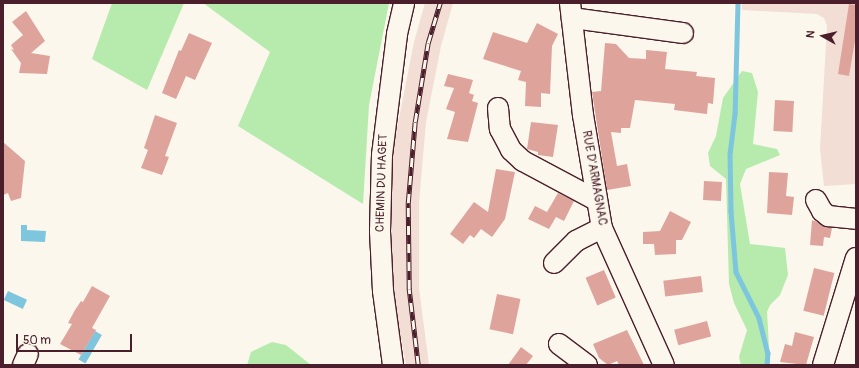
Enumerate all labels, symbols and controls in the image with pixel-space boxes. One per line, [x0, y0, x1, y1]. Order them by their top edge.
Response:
north arrow [803, 16, 843, 56]
text: N [804, 30, 818, 39]
street label: RUE D'ARMAGNAC [579, 129, 609, 227]
street label: CHEMIN DU HAGET [373, 134, 391, 232]
scale bar [18, 326, 134, 352]
text: 50 m [23, 333, 51, 348]

